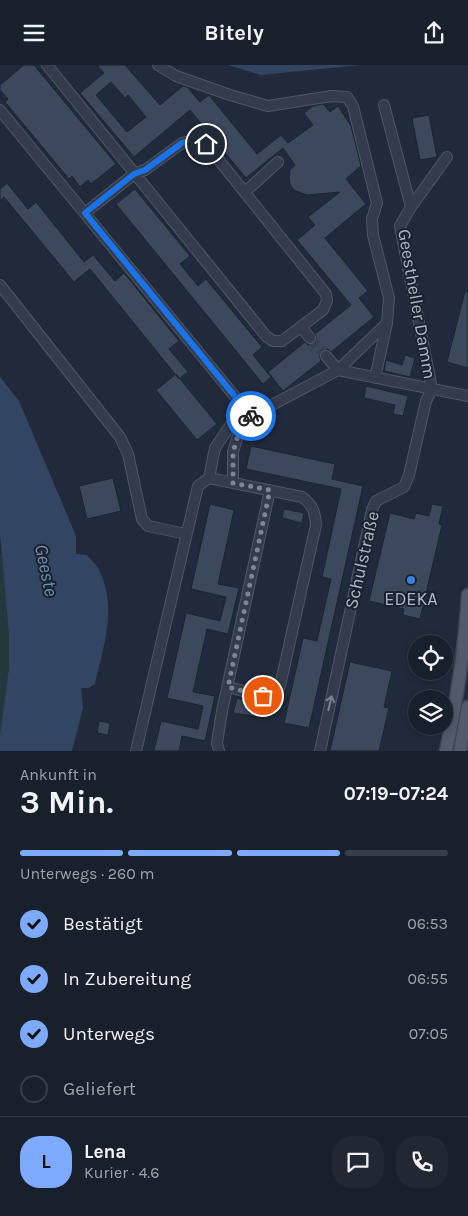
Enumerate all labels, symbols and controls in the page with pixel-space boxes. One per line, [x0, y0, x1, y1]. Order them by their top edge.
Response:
icon: menu [20, 19, 48, 47]
icon: share [420, 19, 448, 47]
text: Bitely [204, 20, 264, 46]
pin [185, 123, 227, 165]
icon: home [192, 130, 220, 158]
street label: Geestheller Damm [393, 227, 441, 381]
courier [226, 391, 276, 441]
icon: bike [237, 402, 265, 430]
street label: Schulstraße [340, 509, 384, 611]
water label: Geeste [30, 542, 62, 599]
marker: EDEKA [405, 574, 417, 586]
place label: EDEKA [384, 588, 438, 610]
map controls [408, 635, 453, 735]
button: locate [408, 635, 453, 680]
pin [242, 675, 284, 717]
icon: bag [249, 682, 277, 710]
button: layers [408, 690, 453, 735]
one-way arrow [326, 696, 335, 712]
text: Ankunft in [20, 765, 97, 784]
text: 07:19–07:24 [344, 783, 448, 805]
text: 3 Min. [20, 784, 113, 821]
text: Unterwegs · 260 m [20, 864, 155, 883]
icon: check [20, 910, 48, 938]
text: Bestätigt [63, 913, 143, 935]
text: 06:53 [407, 914, 448, 933]
icon: check [20, 965, 48, 993]
text: In Zubereitung [63, 968, 191, 990]
text: 06:55 [408, 969, 448, 988]
icon: check [20, 1020, 48, 1048]
text: Unterwegs [63, 1023, 155, 1045]
text: 07:05 [409, 1024, 448, 1043]
text: Geliefert [63, 1078, 136, 1100]
button: chat [332, 1136, 384, 1188]
button: phone [396, 1136, 448, 1188]
text: Lena [84, 1141, 126, 1163]
text: L [41, 1151, 51, 1173]
text: Kurier · 4.6 [84, 1163, 159, 1182]

